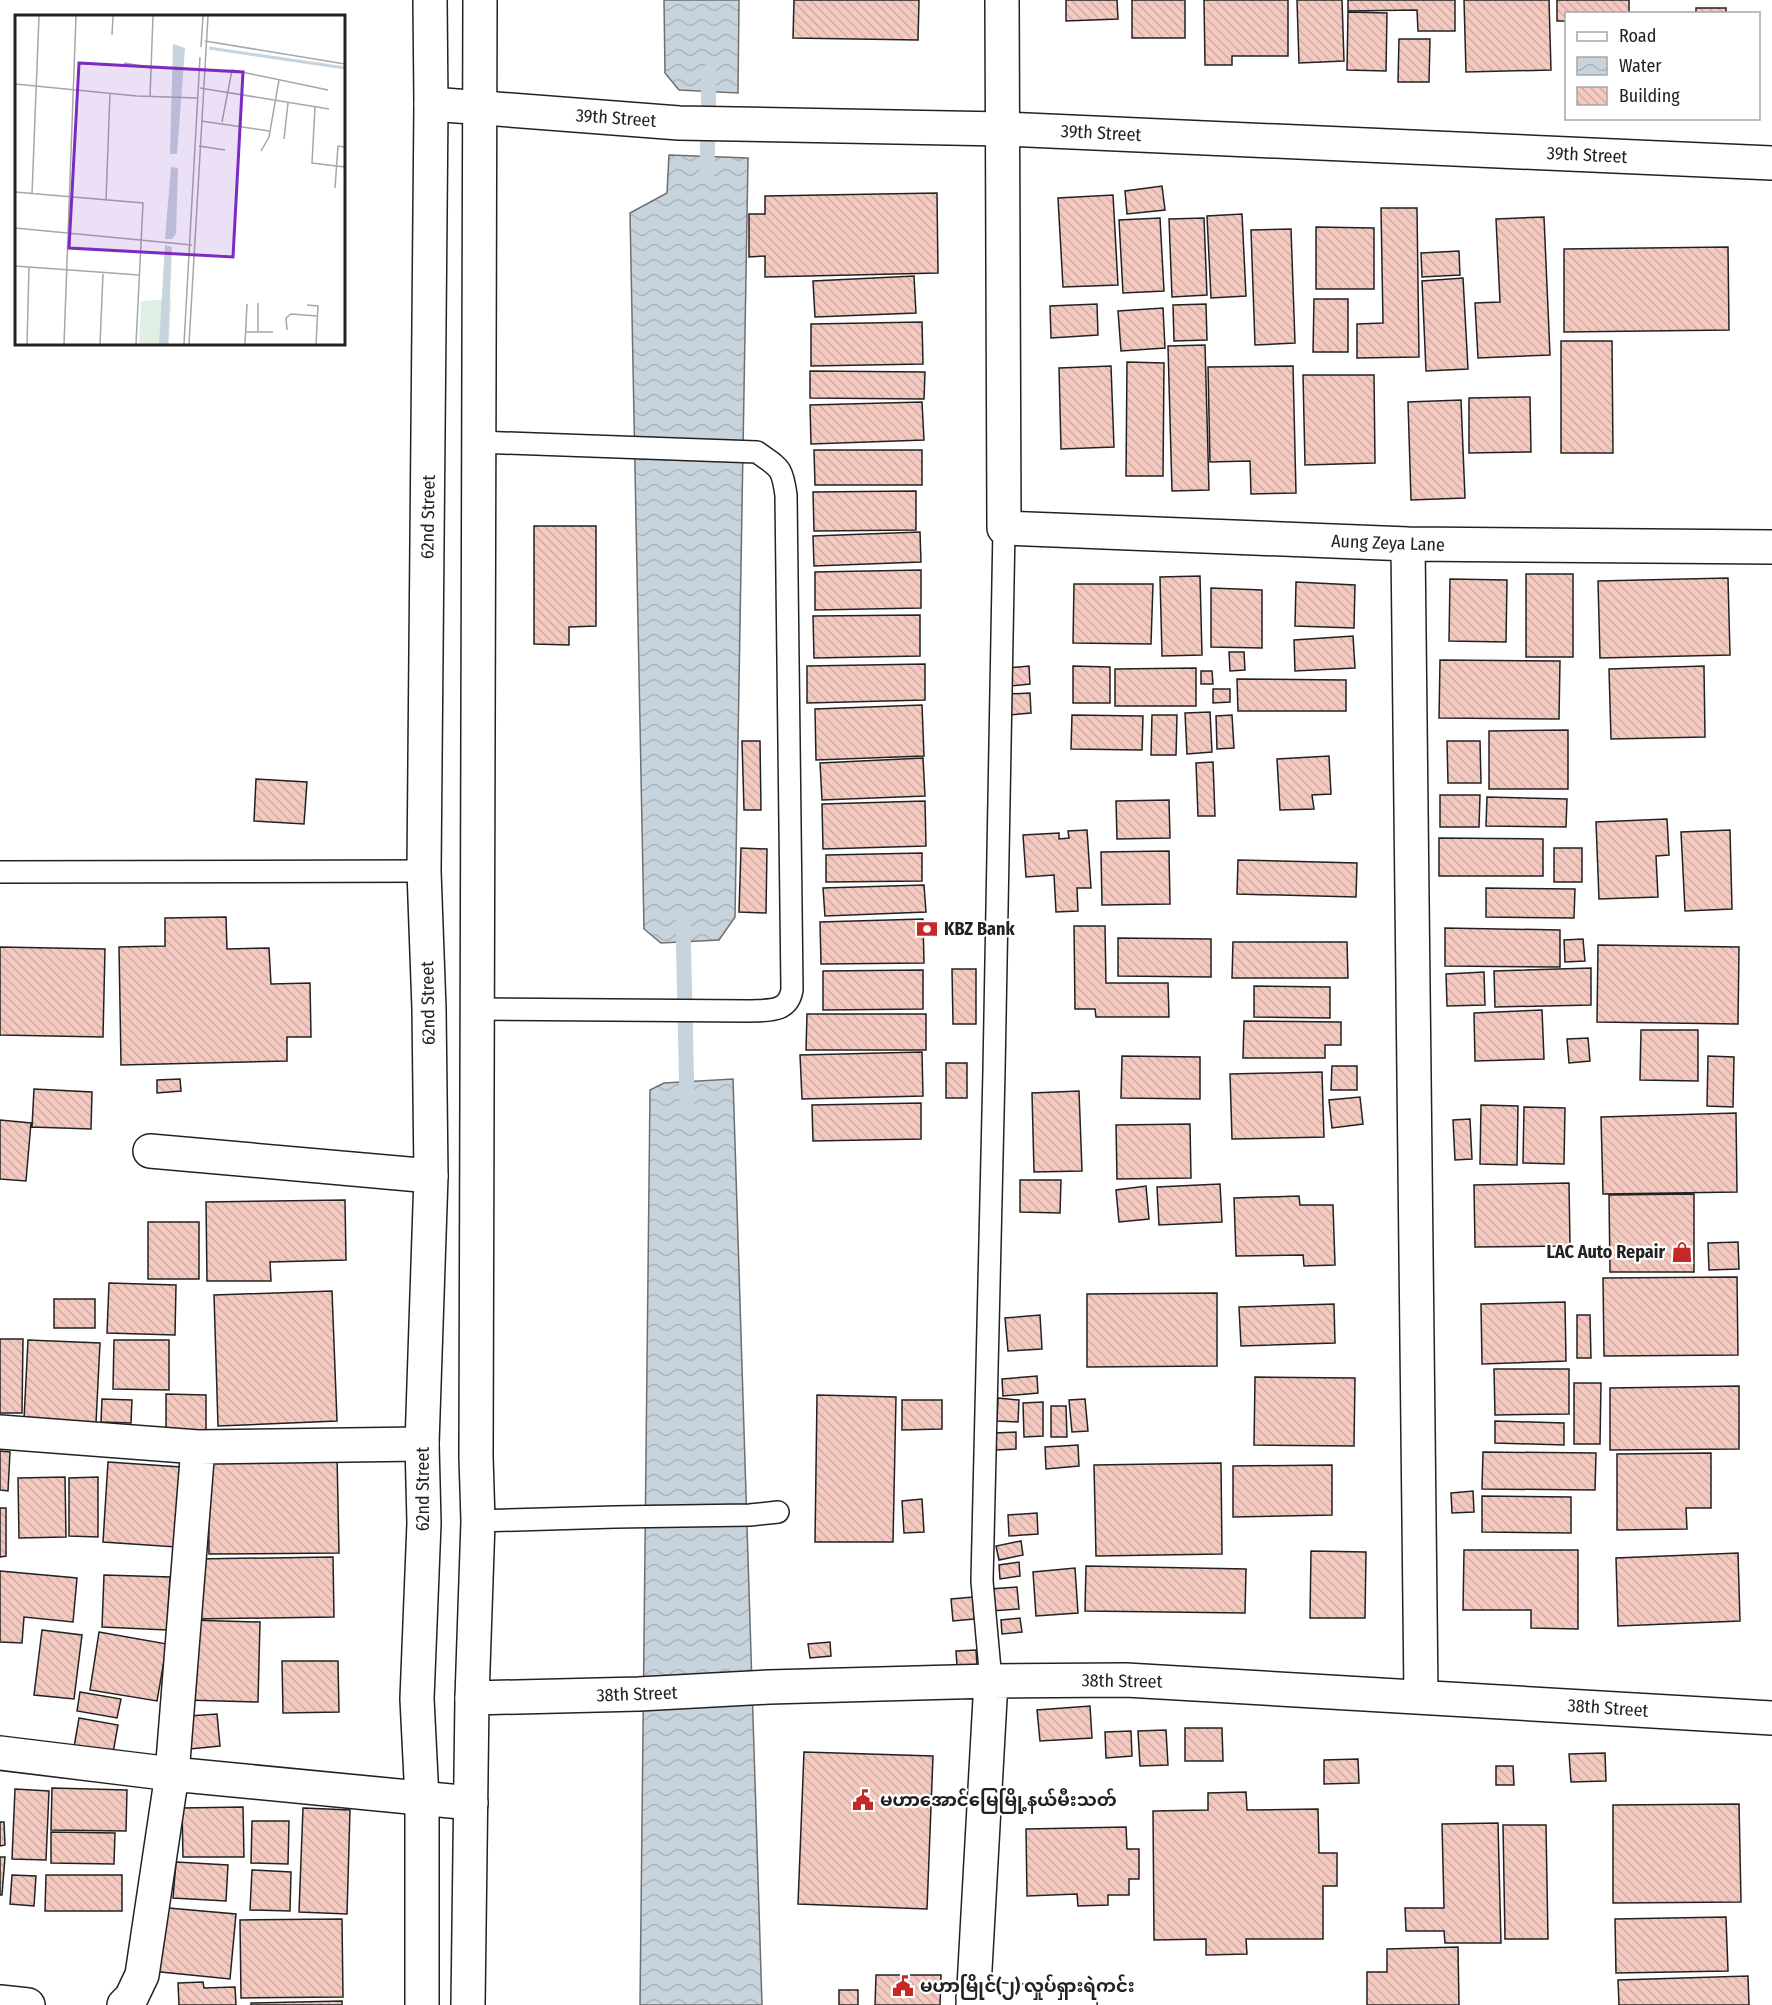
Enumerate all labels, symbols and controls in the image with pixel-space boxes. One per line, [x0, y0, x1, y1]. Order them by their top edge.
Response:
legend [1565, 12, 1760, 120]
inset map [15, 15, 345, 345]
text: Road [1619, 25, 1656, 47]
text: Water [1619, 55, 1662, 77]
text: Building [1619, 85, 1680, 107]
street label: 39th Street [575, 104, 657, 132]
street label: 39th Street [1060, 120, 1142, 146]
street label: 39th Street [1546, 142, 1628, 168]
street label: 62nd Street [416, 475, 440, 559]
street label: Aung Zeya Lane [1331, 530, 1445, 556]
bank icon: KBZ Bank [915, 917, 939, 941]
place label: KBZ Bank [944, 918, 1015, 940]
street label: 62nd Street [416, 961, 440, 1045]
shop icon: LAC Auto Repair [1670, 1240, 1694, 1264]
place label: LAC Auto Repair [1547, 1241, 1665, 1263]
street label: 62nd Street [412, 1447, 434, 1531]
street label: 38th Street [1081, 1669, 1163, 1693]
street label: 38th Street [596, 1682, 678, 1706]
street label: 38th Street [1567, 1694, 1649, 1722]
public building icon: မဟာအောင်မြေမြို့နယ်မီးသတ် [851, 1788, 875, 1812]
place label: မဟာအောင်မြေမြို့နယ်မီးသတ် [880, 1788, 1117, 1814]
public building icon: မဟာမြိုင်(၂) လှုပ်ရှားရဲကင်း [891, 1974, 915, 1998]
place label: မဟာမြိုင်(၂) လှုပ်ရှားရဲကင်း [920, 1974, 1135, 2000]

